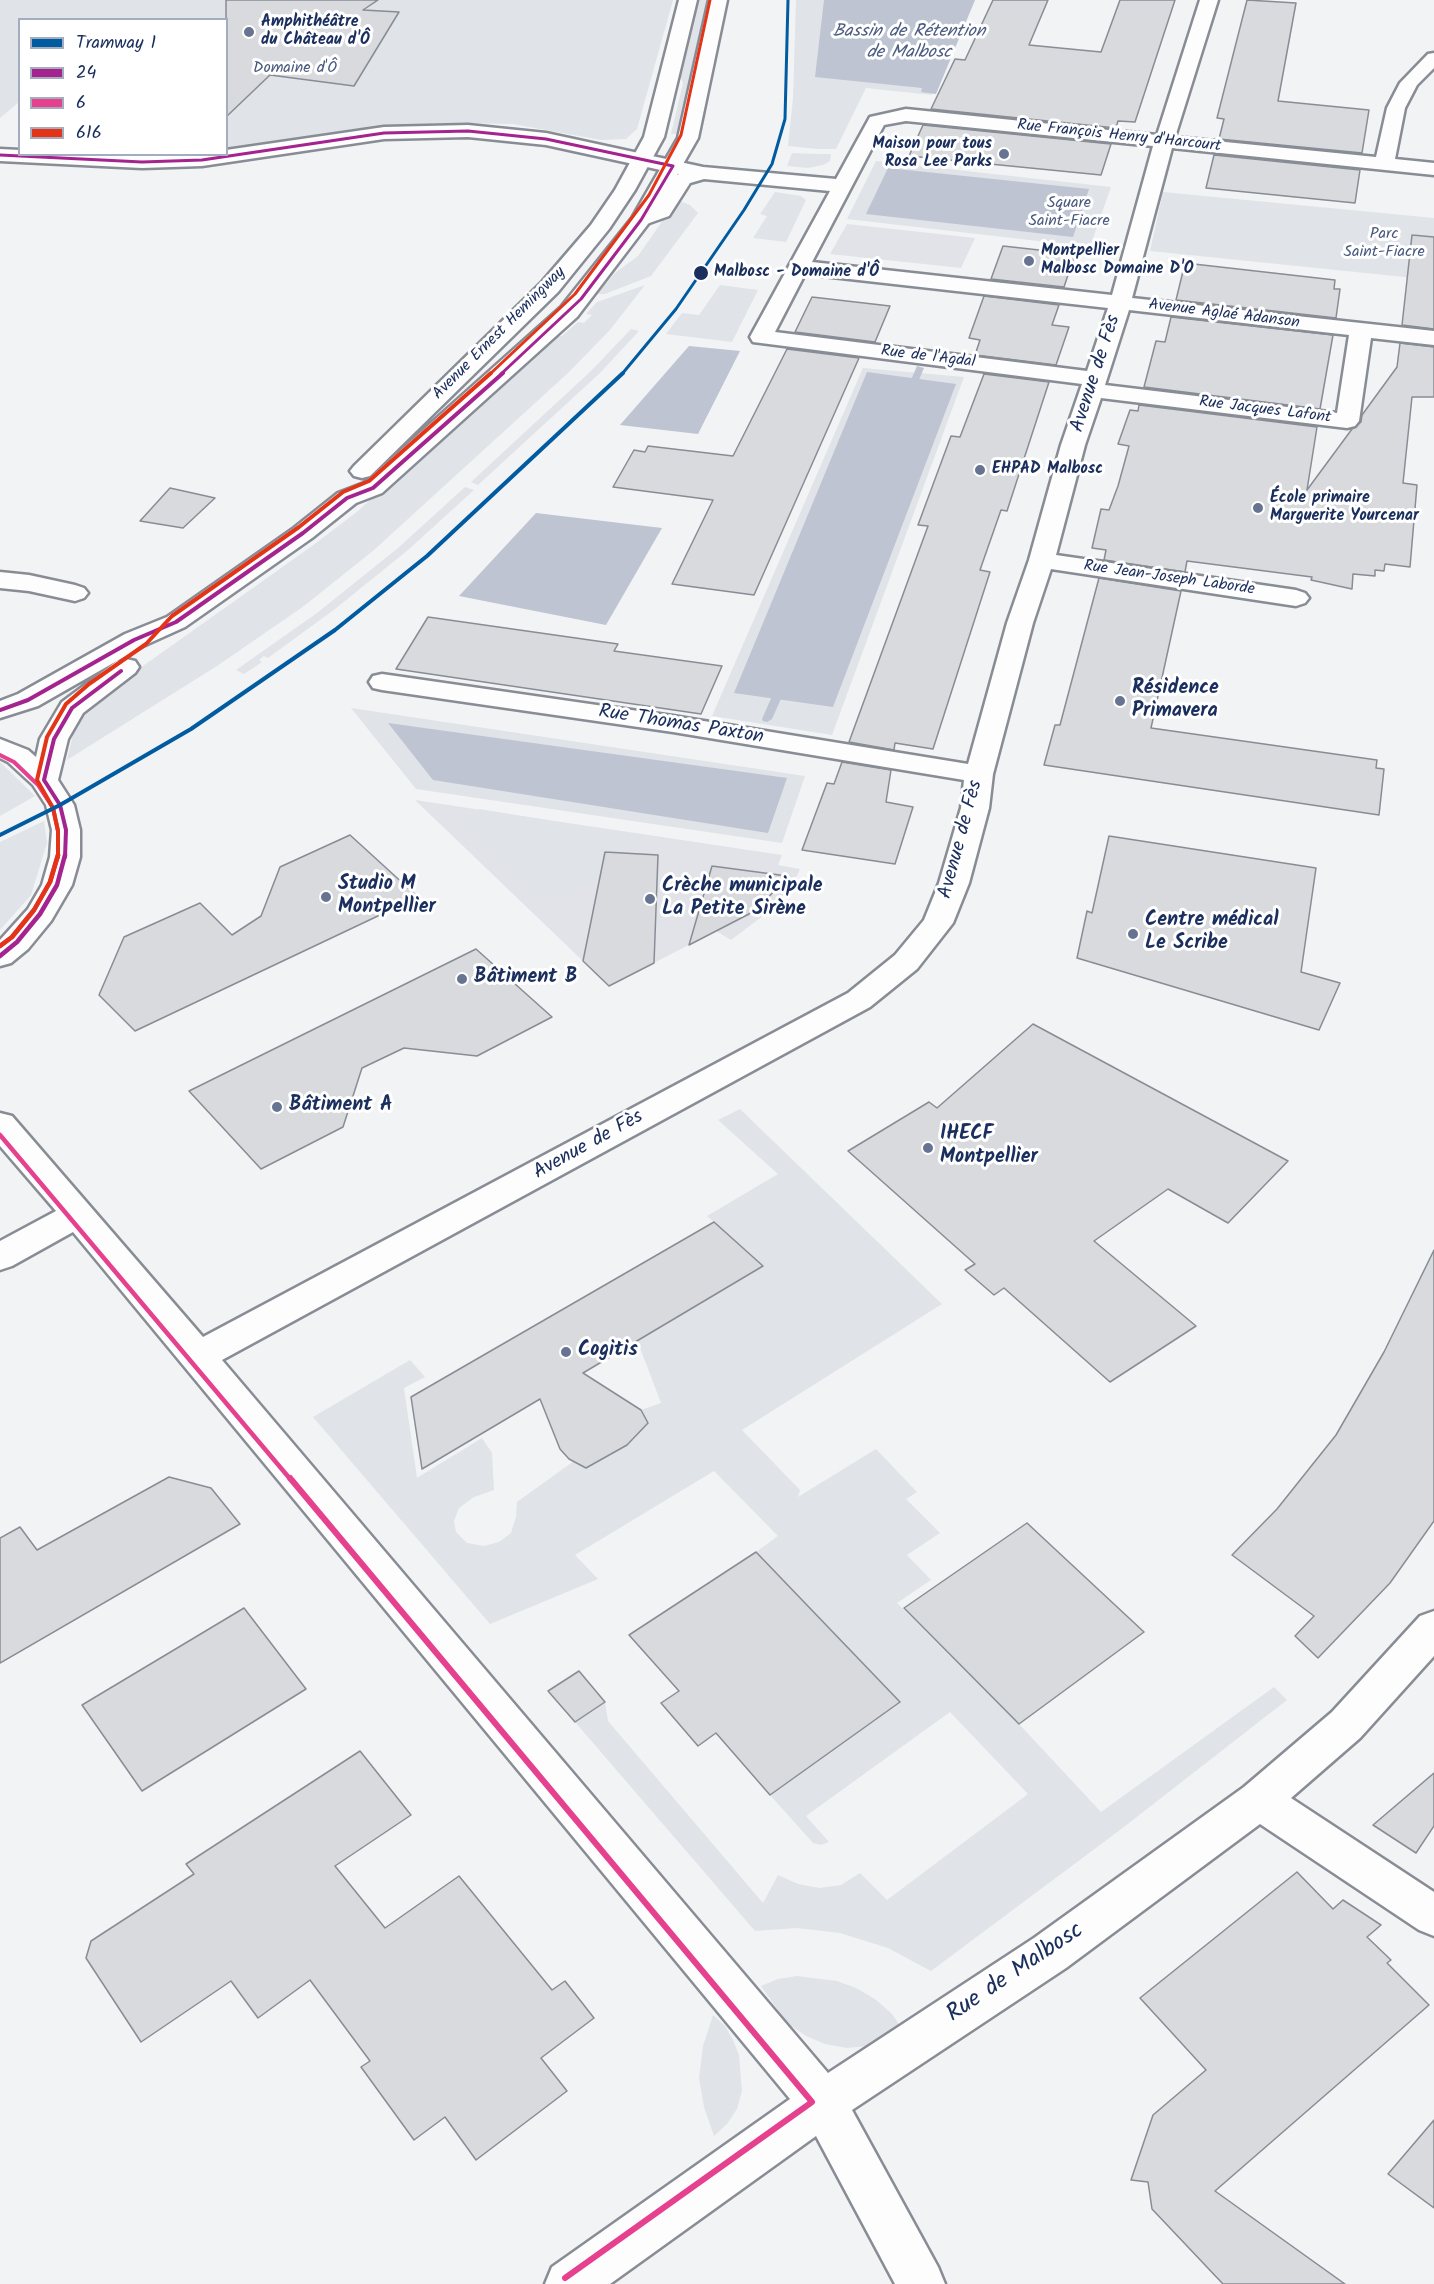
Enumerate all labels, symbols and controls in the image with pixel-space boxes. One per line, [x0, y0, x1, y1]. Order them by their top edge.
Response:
place label: Amphithéâtre du Château d'Ô [261, 13, 370, 51]
legend [18, 18, 228, 156]
water label: Bassin de Rétention de Malbosc [833, 22, 985, 64]
marker: Amphithéâtre du Château d'Ô [242, 25, 256, 39]
text: Tramway 1 [76, 29, 156, 58]
text: 24 [76, 59, 96, 88]
park label: Domaine d'Ô [253, 59, 337, 79]
text: 6 [76, 89, 86, 118]
street label: Rue François Henry d'Harcourt [1016, 117, 1222, 157]
text: 616 [76, 119, 102, 148]
place label: Maison pour tous Rosa Lee Parks [872, 135, 992, 173]
marker: Maison pour tous Rosa Lee Parks [997, 147, 1011, 161]
park label: Square Saint-Fiacre [1028, 194, 1110, 232]
park label: Parc Saint-Fiacre [1343, 225, 1425, 263]
place label: Montpellier Malbosc Domaine D'O [1041, 242, 1194, 280]
marker: Montpellier Malbosc Domaine D'O [1022, 254, 1036, 268]
place label: Malbosc - Domaine d'Ô [714, 263, 879, 283]
street label: Avenue Ernest Hemingway [430, 264, 570, 404]
marker: Malbosc - Domaine d'Ô [692, 264, 710, 282]
street label: Avenue Aglaé Adanson [1147, 296, 1301, 334]
street label: Avenue de Fès [1067, 312, 1127, 436]
street label: Rue de l'Agdal [880, 343, 976, 373]
street label: Rue Jacques Lafont [1198, 393, 1332, 429]
place label: EHPAD Malbosc [992, 460, 1103, 480]
marker: EHPAD Malbosc [973, 463, 987, 477]
place label: École primaire Marguerite Yourcenar [1270, 489, 1419, 527]
marker: École primaire Marguerite Yourcenar [1251, 501, 1265, 515]
street label: Rue Jean-Joseph Laborde [1082, 557, 1256, 601]
place label: Résidence Primavera [1132, 678, 1219, 725]
marker: Résidence Primavera [1113, 694, 1127, 708]
street label: Rue Thomas Paxton [597, 701, 765, 751]
street label: Avenue de Fès [935, 778, 989, 902]
place label: Studio M Montpellier [338, 874, 436, 921]
place label: Crèche municipale La Petite Sirène [662, 876, 823, 923]
marker: Studio M Montpellier [319, 890, 333, 904]
marker: Crèche municipale La Petite Sirène [643, 892, 657, 906]
place label: Centre médical Le Scribe [1145, 910, 1279, 957]
marker: Centre médical Le Scribe [1126, 927, 1140, 941]
place label: Bâtiment B [474, 967, 577, 991]
marker: Bâtiment B [455, 972, 469, 986]
place label: Bâtiment A [289, 1095, 393, 1119]
marker: Bâtiment A [270, 1100, 284, 1114]
street label: Avenue de Fès [530, 1106, 648, 1186]
place label: IHECF Montpellier [940, 1124, 1038, 1171]
marker: IHECF Montpellier [921, 1141, 935, 1155]
place label: Cogitis [578, 1340, 638, 1364]
marker: Cogitis [559, 1345, 573, 1359]
street label: Rue de Malbosc [942, 1918, 1090, 2030]

